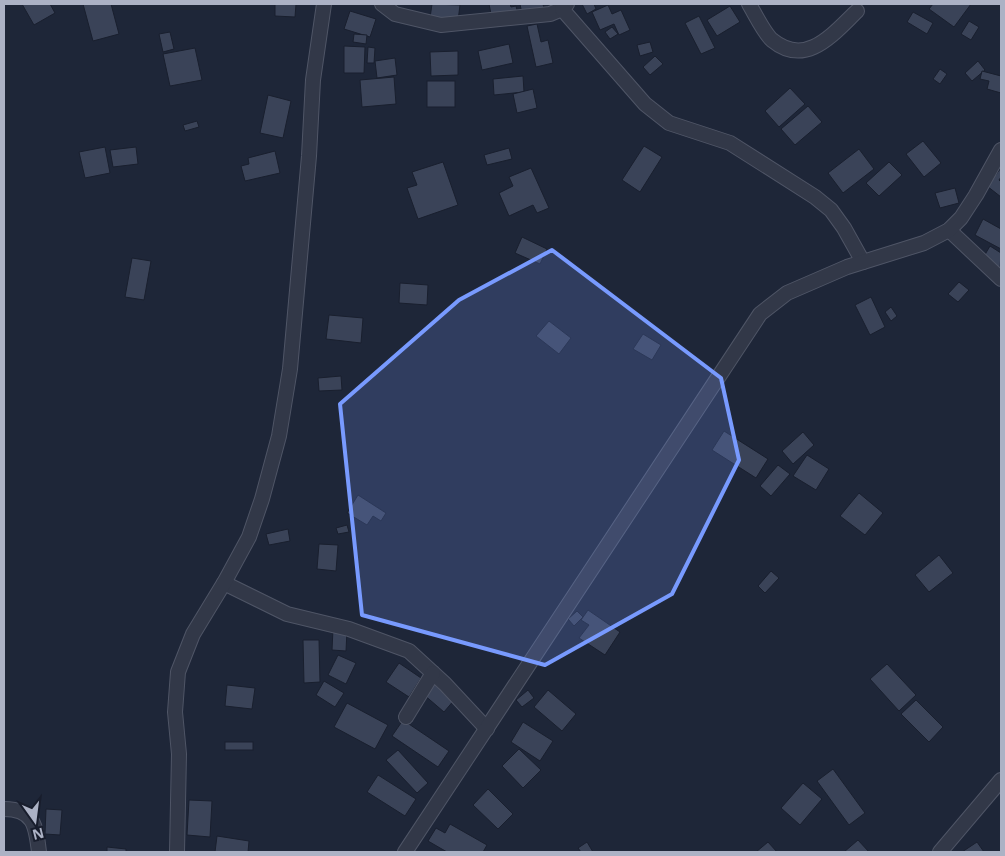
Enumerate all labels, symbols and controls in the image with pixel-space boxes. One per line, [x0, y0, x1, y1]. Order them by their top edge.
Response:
north arrow [10, 796, 60, 846]
text: N [30, 824, 46, 845]

